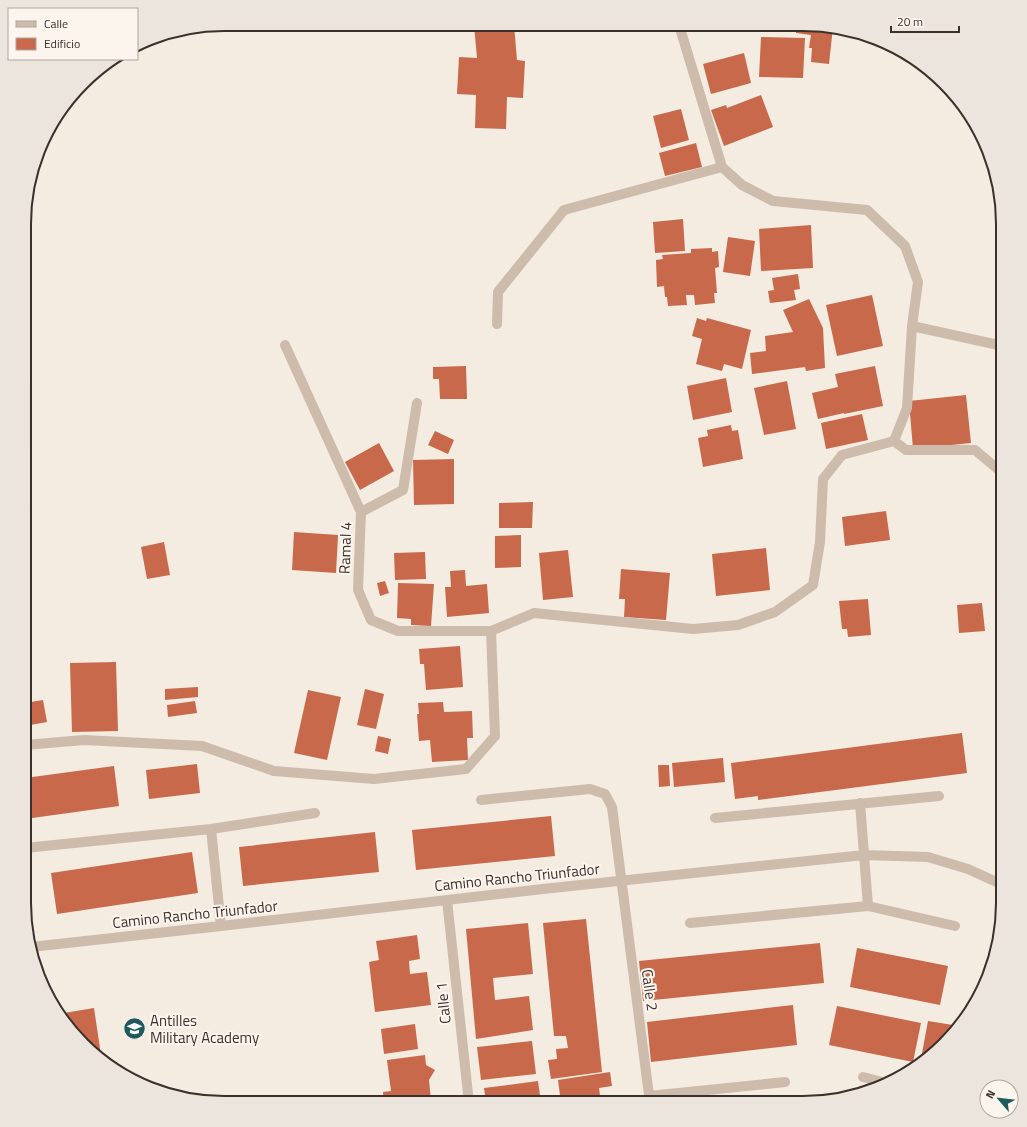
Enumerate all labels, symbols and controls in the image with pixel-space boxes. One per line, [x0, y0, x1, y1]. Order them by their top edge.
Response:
legend [8, 8, 138, 60]
scale bar [891, 8, 959, 34]
text: 20 m [897, 12, 923, 31]
text: Calle [44, 14, 68, 33]
text: Edificio [44, 34, 80, 53]
street label: Ramal 4 [333, 522, 357, 574]
street label: Camino Rancho Triunfador [433, 857, 601, 897]
street label: Camino Rancho Triunfador [111, 894, 279, 934]
street label: Calle 2 [636, 968, 664, 1012]
street label: Calle 1 [429, 981, 457, 1025]
place label: Antilles Military Academy [150, 1009, 259, 1049]
school or university icon: Antilles Military Academy [122, 1016, 148, 1042]
north arrow [979, 1079, 1019, 1119]
text: N [981, 1087, 999, 1101]

